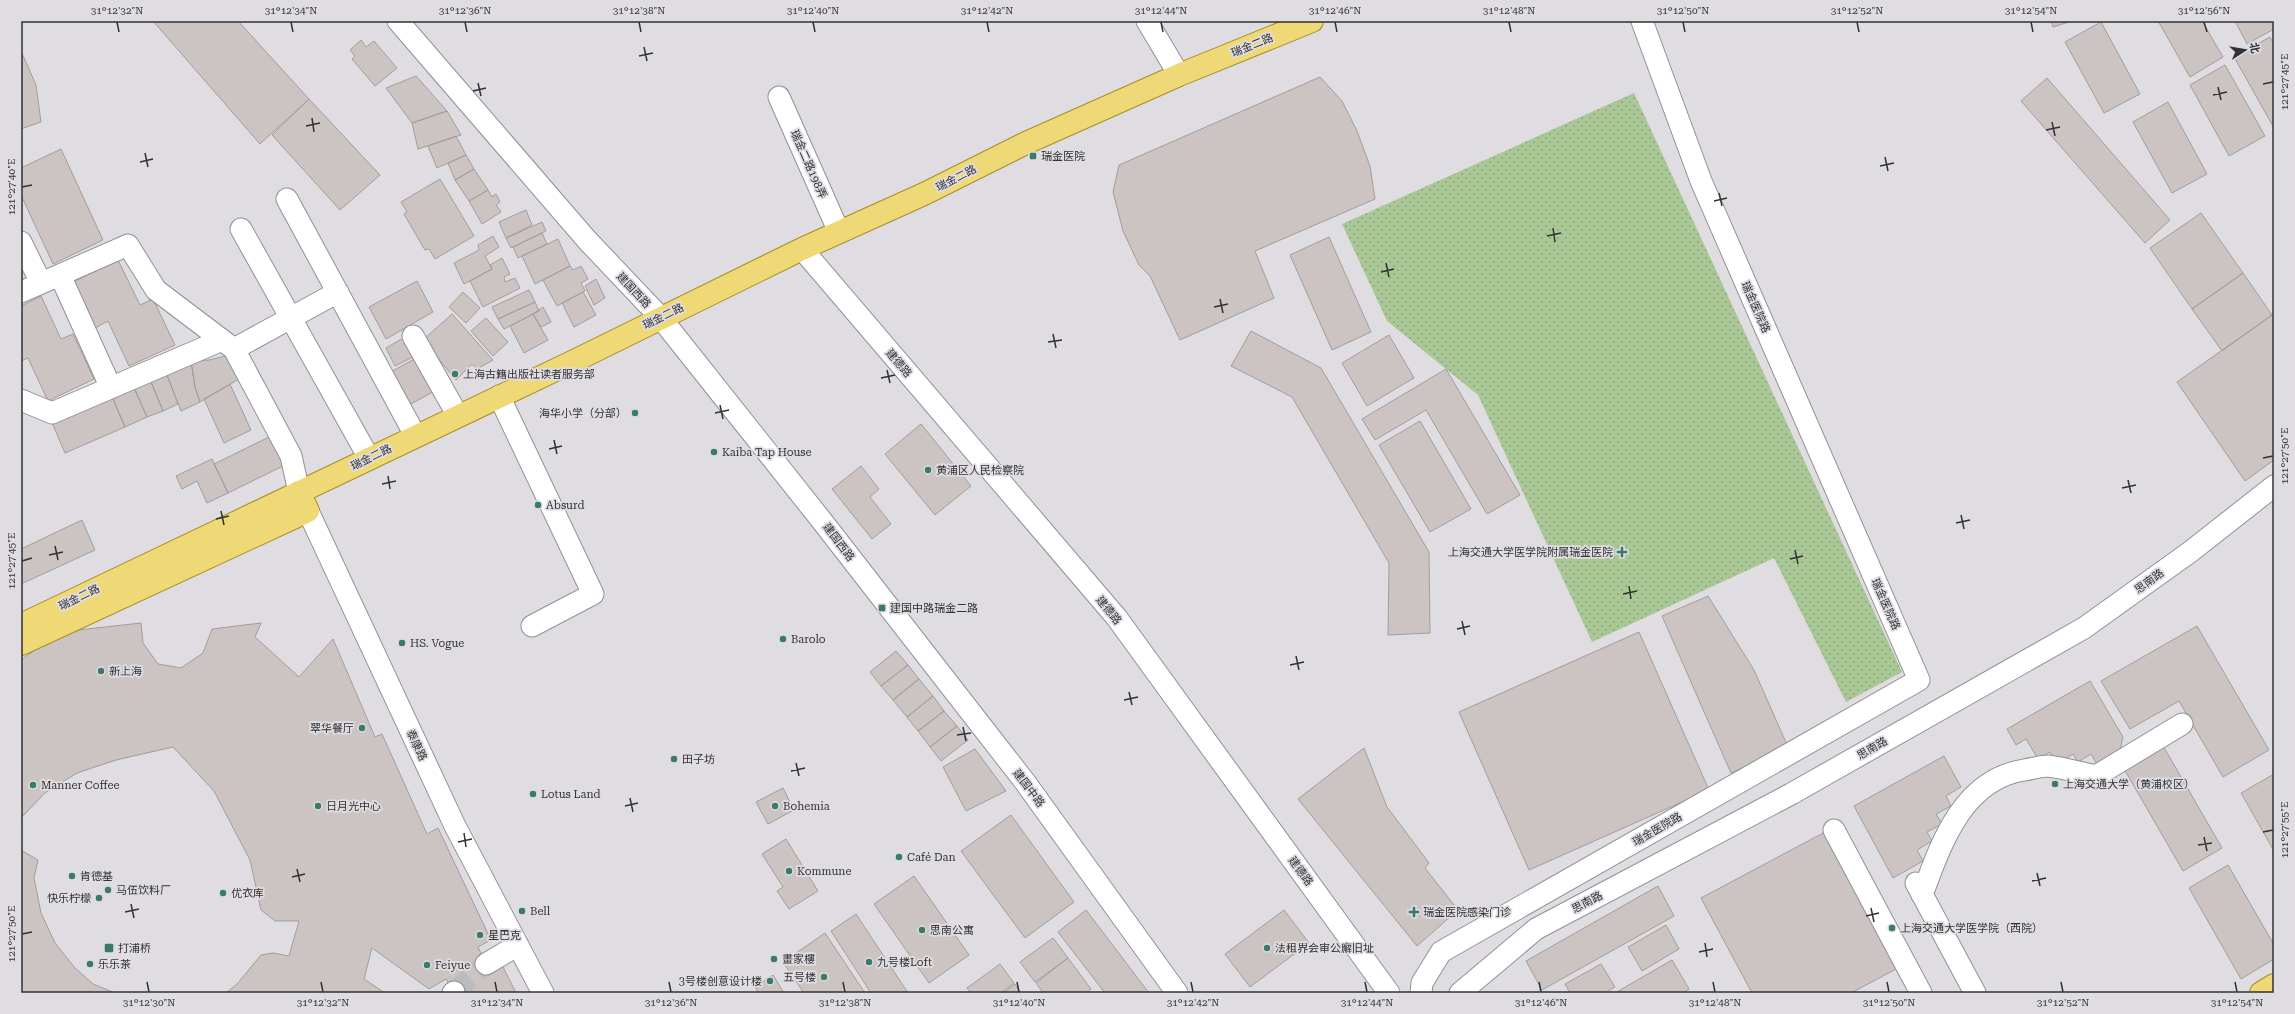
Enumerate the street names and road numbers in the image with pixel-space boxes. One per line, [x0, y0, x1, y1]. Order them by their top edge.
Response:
street label: 瑞金二路 [1229, 31, 1275, 60]
street label: 瑞金二路198弄 [788, 128, 829, 200]
street label: 瑞金二路 [934, 163, 979, 194]
street label: 建国西路 [614, 270, 653, 311]
street label: 瑞金医院路 [1738, 279, 1773, 335]
street label: 瑞金二路 [641, 301, 686, 332]
street label: 建德路 [883, 347, 914, 380]
street label: 瑞金二路 [349, 442, 394, 473]
street label: 建国西路 [820, 521, 857, 564]
street label: 思南路 [2132, 566, 2166, 596]
street label: 瑞金医院路 [1868, 576, 1903, 632]
street label: 瑞金二路 [57, 582, 102, 613]
street label: 建德路 [1093, 593, 1124, 627]
street label: 泰康路 [404, 728, 429, 763]
street label: 思南路 [1855, 735, 1890, 762]
street label: 建国中路 [1010, 767, 1047, 810]
street label: 瑞金医院路 [1630, 810, 1684, 849]
street label: 建德路 [1286, 854, 1316, 888]
street label: 思南路 [1570, 889, 1605, 916]

